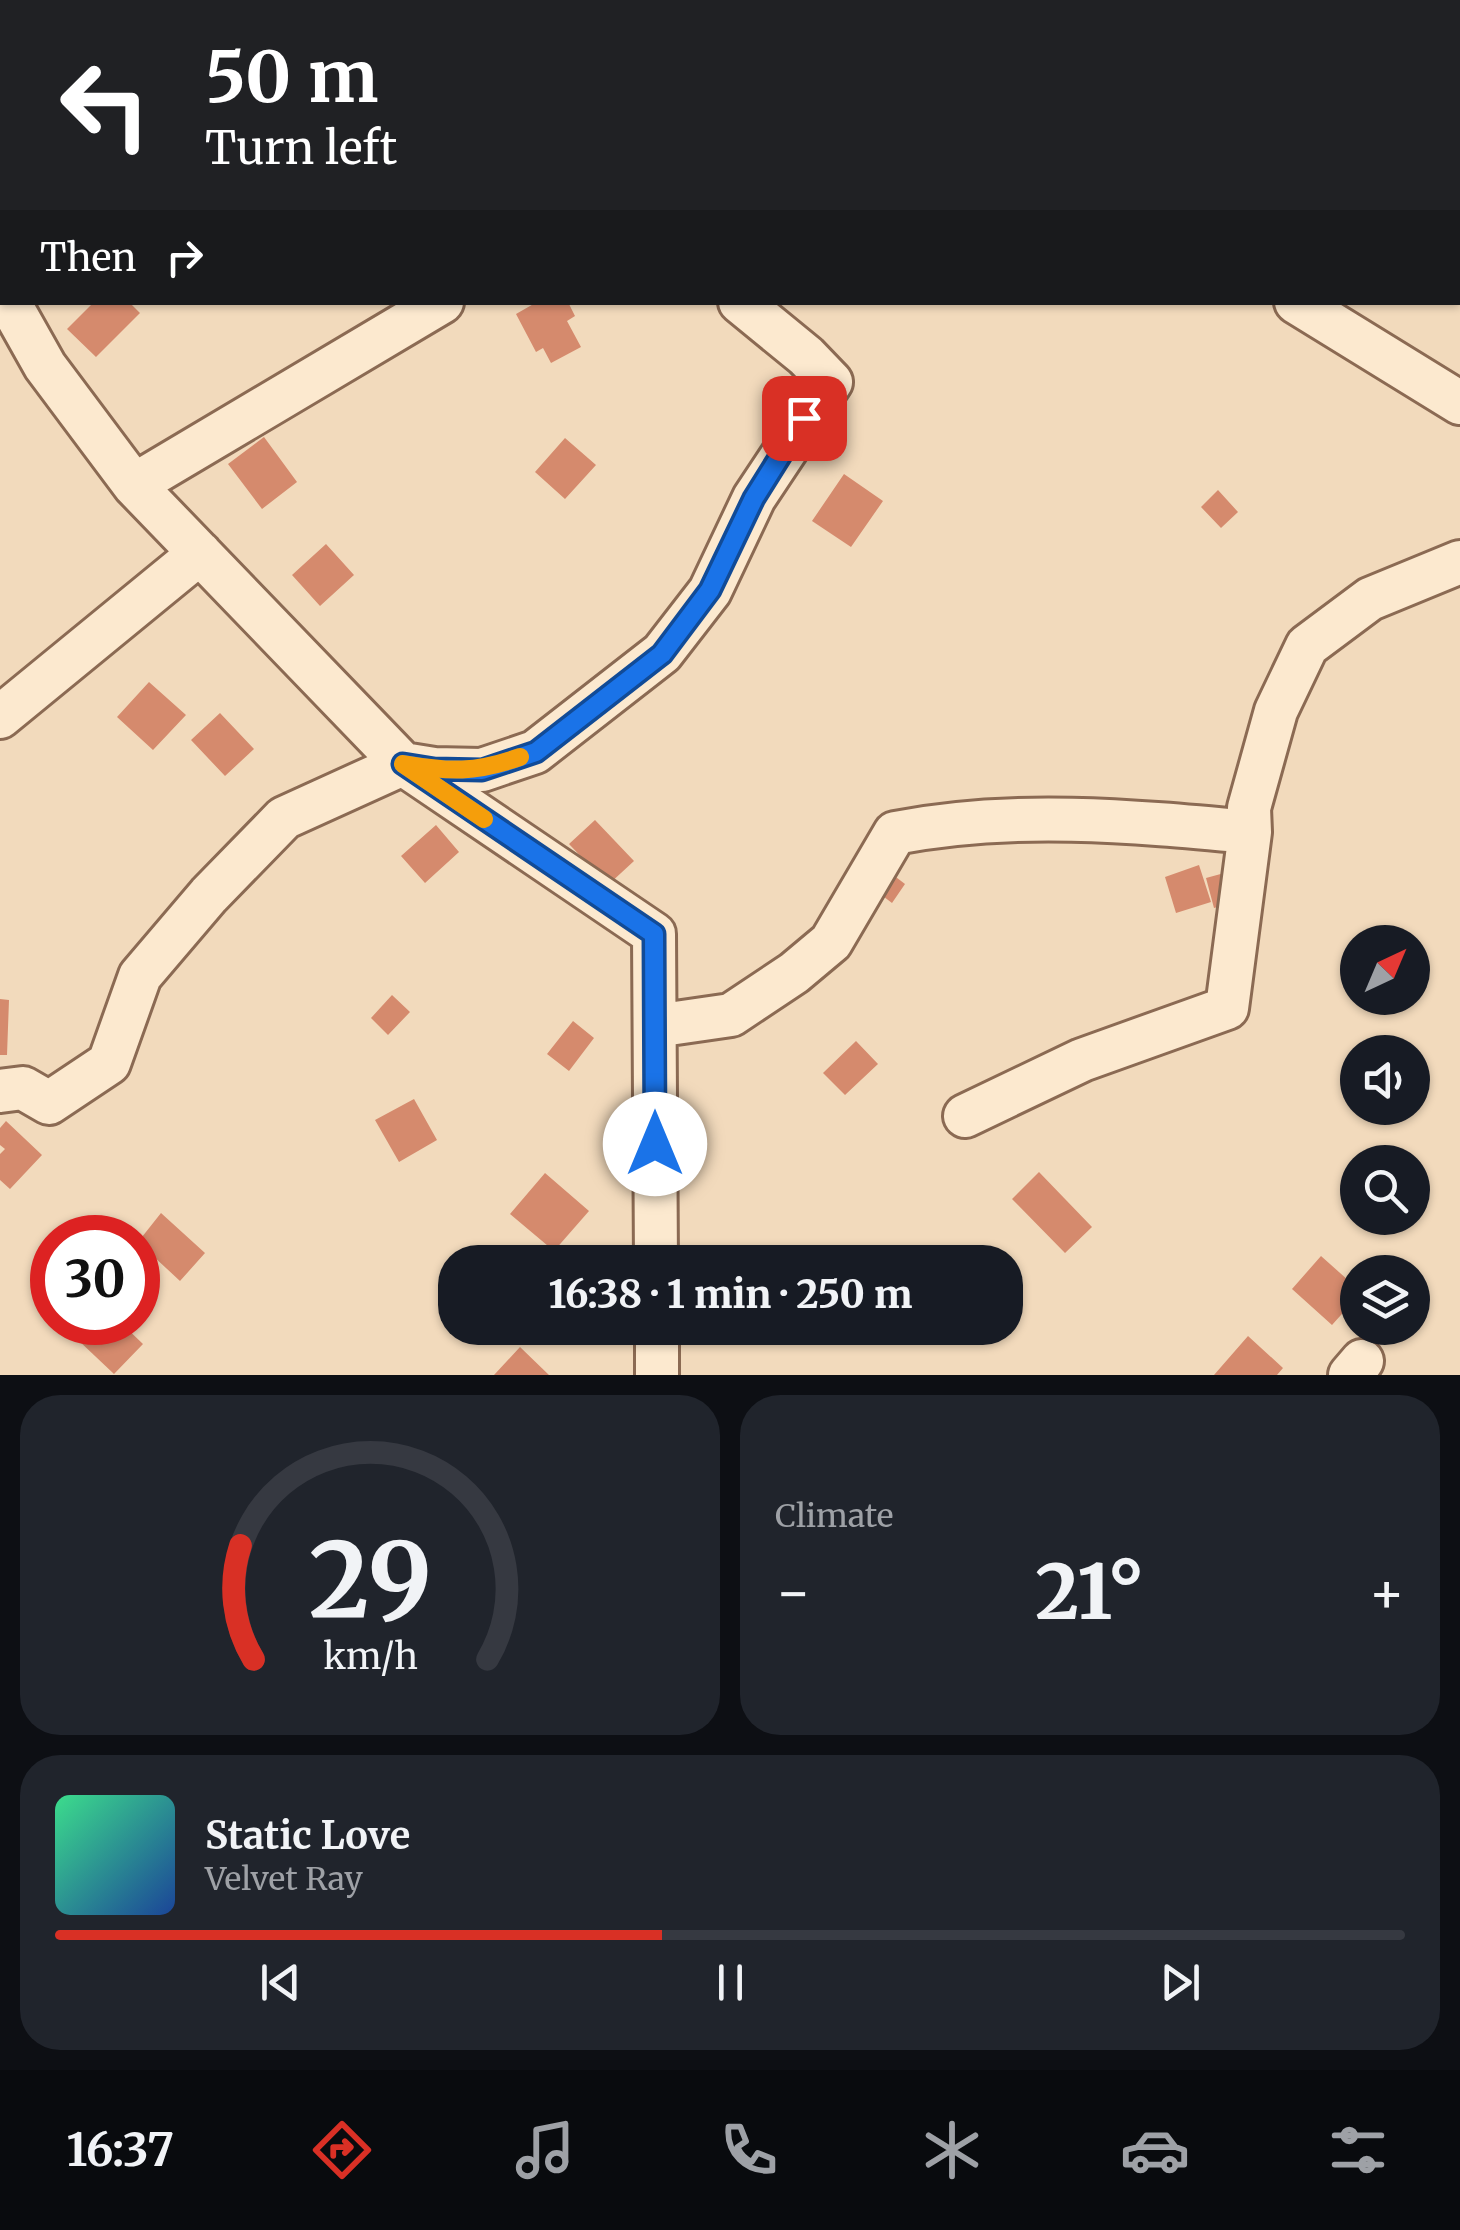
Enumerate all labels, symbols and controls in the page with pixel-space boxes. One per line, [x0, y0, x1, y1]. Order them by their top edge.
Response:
text: 50 m [205, 33, 378, 121]
icon: left [40, 40, 170, 170]
text: Turn left [205, 120, 397, 176]
icon: right [157, 230, 212, 285]
text: Then [40, 234, 137, 281]
pin [762, 376, 847, 461]
icon: arrive [777, 391, 832, 446]
north arrow [1340, 925, 1430, 1015]
map controls [1340, 925, 1430, 1345]
button: sound [1340, 1035, 1430, 1125]
position arrow [603, 1092, 707, 1196]
button: search [1340, 1145, 1430, 1235]
speed limit sign: 30 [30, 1215, 160, 1345]
button: layers [1340, 1255, 1430, 1345]
text: 16:38 · 1 min · 250 m [549, 1271, 912, 1318]
text: Climate [775, 1496, 893, 1536]
text: 29 [308, 1515, 432, 1645]
text: 21° [1035, 1545, 1145, 1639]
text: − [775, 1558, 812, 1627]
text: + [1368, 1558, 1405, 1627]
text: km/h [323, 1634, 417, 1679]
text: Static Love [205, 1812, 410, 1859]
text: Velvet Ray [205, 1859, 363, 1899]
icon: previous [253, 1955, 308, 2010]
icon: pause [703, 1955, 758, 2010]
icon: next [1153, 1955, 1208, 2010]
icon: directions [307, 2115, 377, 2185]
icon: music [510, 2115, 580, 2185]
icon: phone [714, 2115, 784, 2185]
icon: climate [917, 2115, 987, 2185]
icon: car [1120, 2115, 1190, 2185]
icon: filters [1323, 2115, 1393, 2185]
text: 16:37 [67, 2122, 174, 2178]

